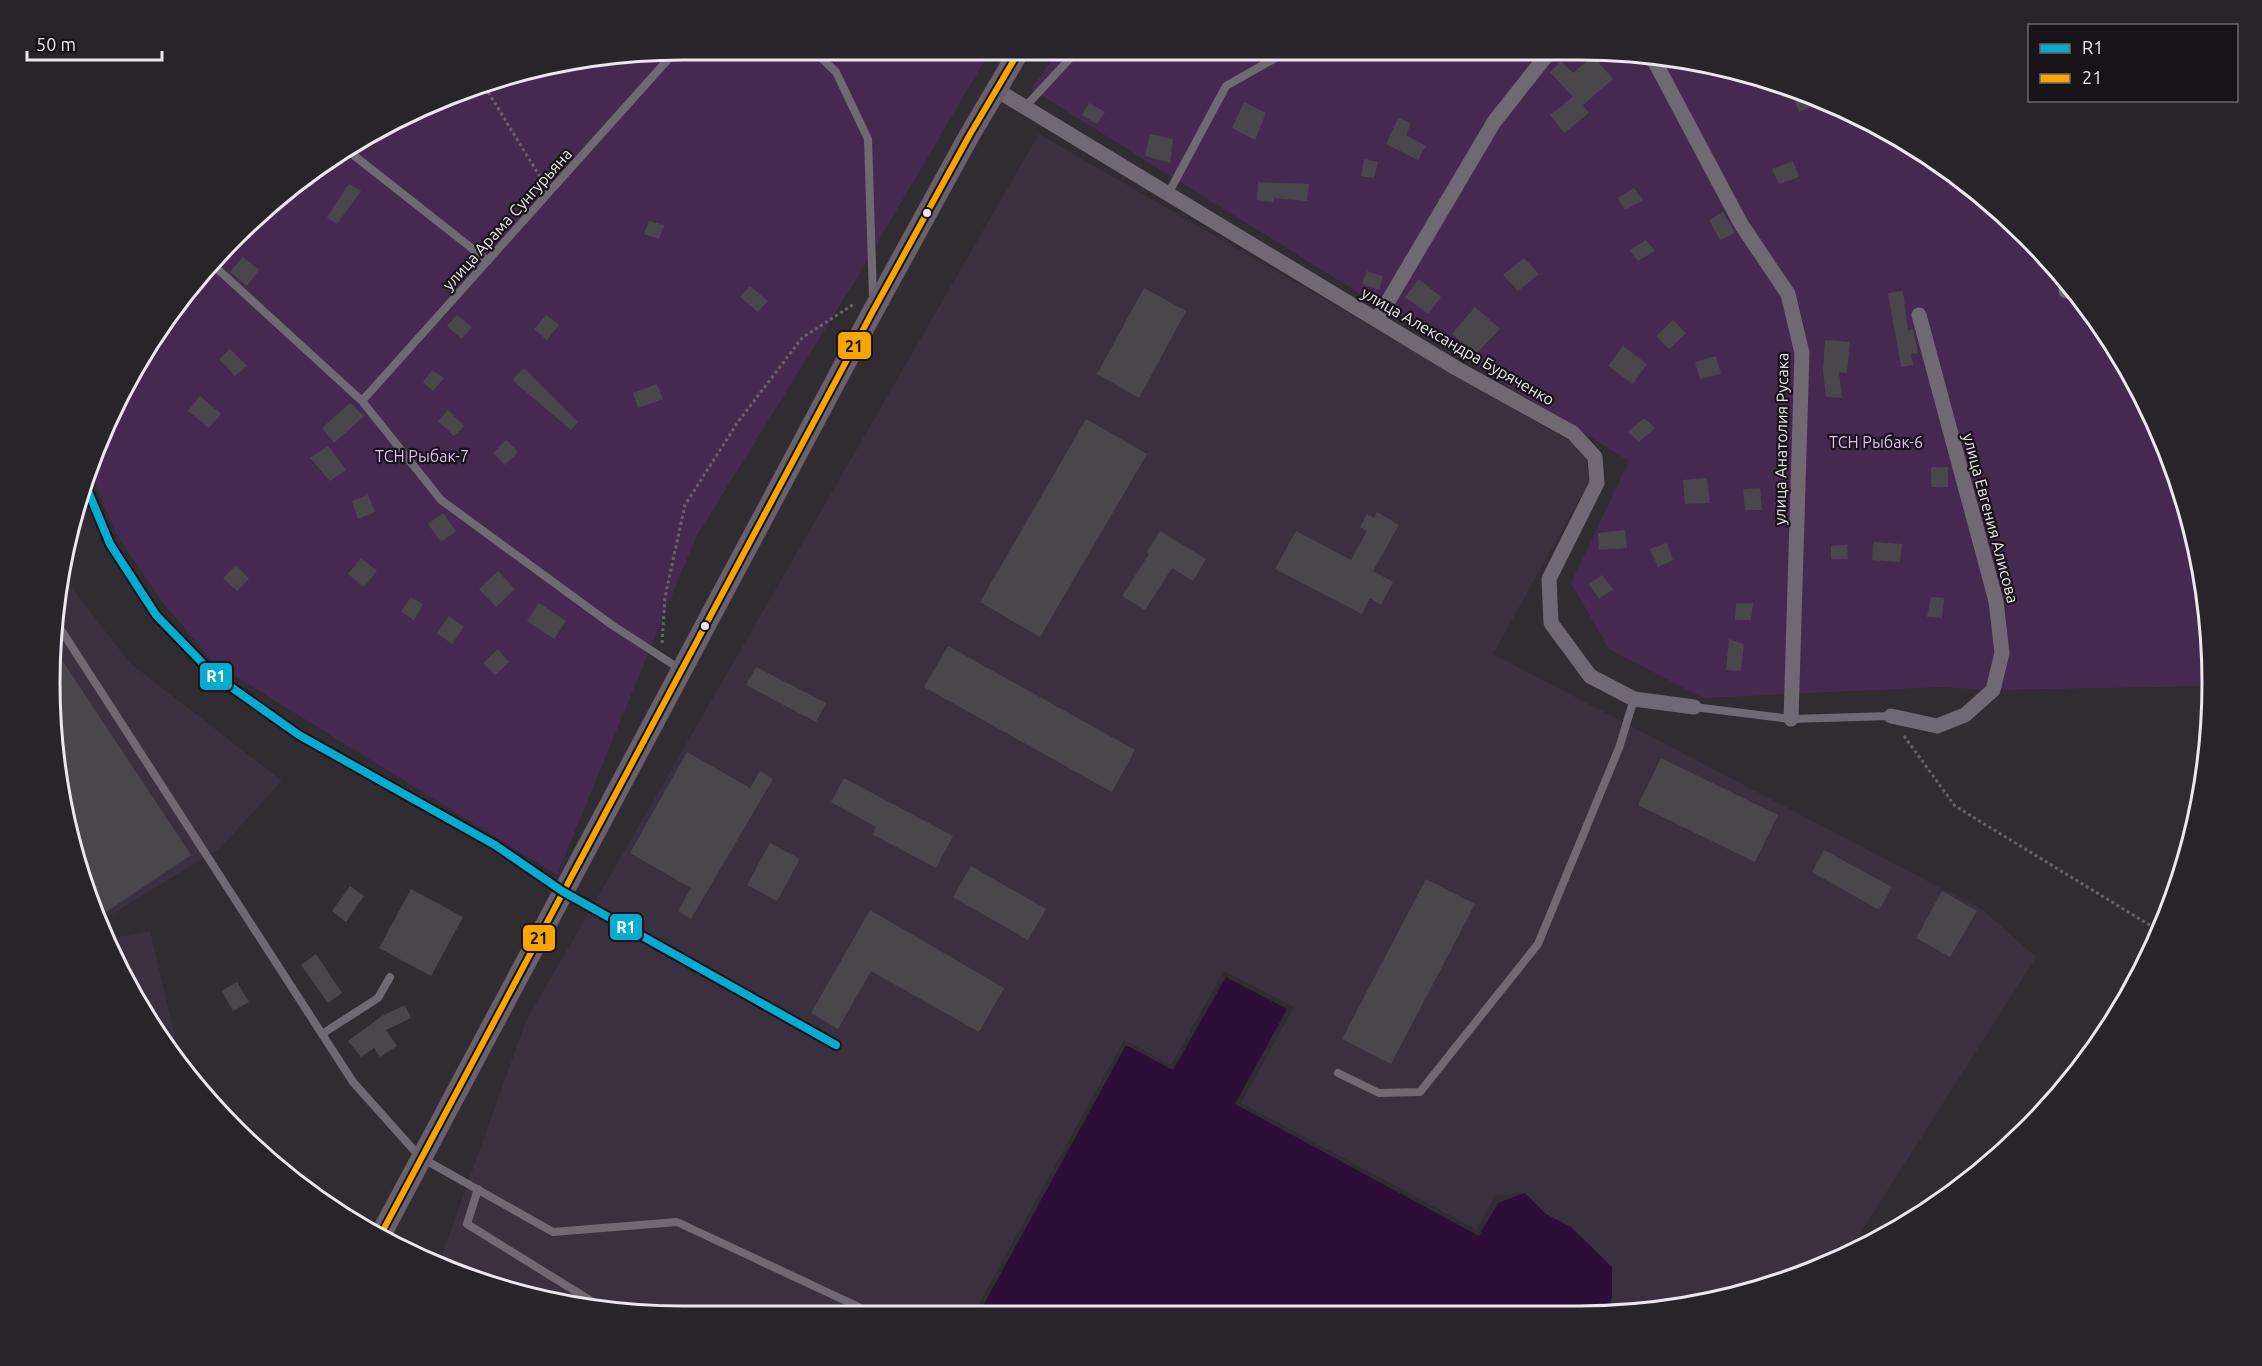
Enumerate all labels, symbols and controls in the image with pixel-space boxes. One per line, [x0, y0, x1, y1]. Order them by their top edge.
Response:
scale bar [27, 24, 162, 62]
legend [2028, 24, 2238, 102]
text: 50 m [36, 34, 76, 54]
text: R1 [2082, 37, 2103, 57]
text: 21 [2082, 67, 2102, 87]
street label: улица Арама Сунгурьяна [439, 145, 575, 293]
unlabelled marker [921, 207, 933, 219]
street label: улица Александра Буряченко [1358, 283, 1558, 409]
line badge: 21 [837, 331, 872, 360]
text: 21 [845, 337, 863, 355]
street label: улица Анатолия Русака [1770, 353, 1792, 525]
street label: улица Евгения Алисова [1960, 431, 2022, 605]
park label: ТСН Рыбак-6 [1829, 433, 1923, 451]
park label: ТСН Рыбак-7 [375, 447, 469, 465]
unlabelled marker [699, 620, 711, 632]
line badge: R1 [199, 662, 233, 691]
text: R1 [206, 667, 226, 685]
line badge: R1 [609, 913, 643, 941]
text: R1 [616, 918, 636, 936]
line badge: 21 [522, 924, 556, 952]
text: 21 [530, 929, 548, 947]

